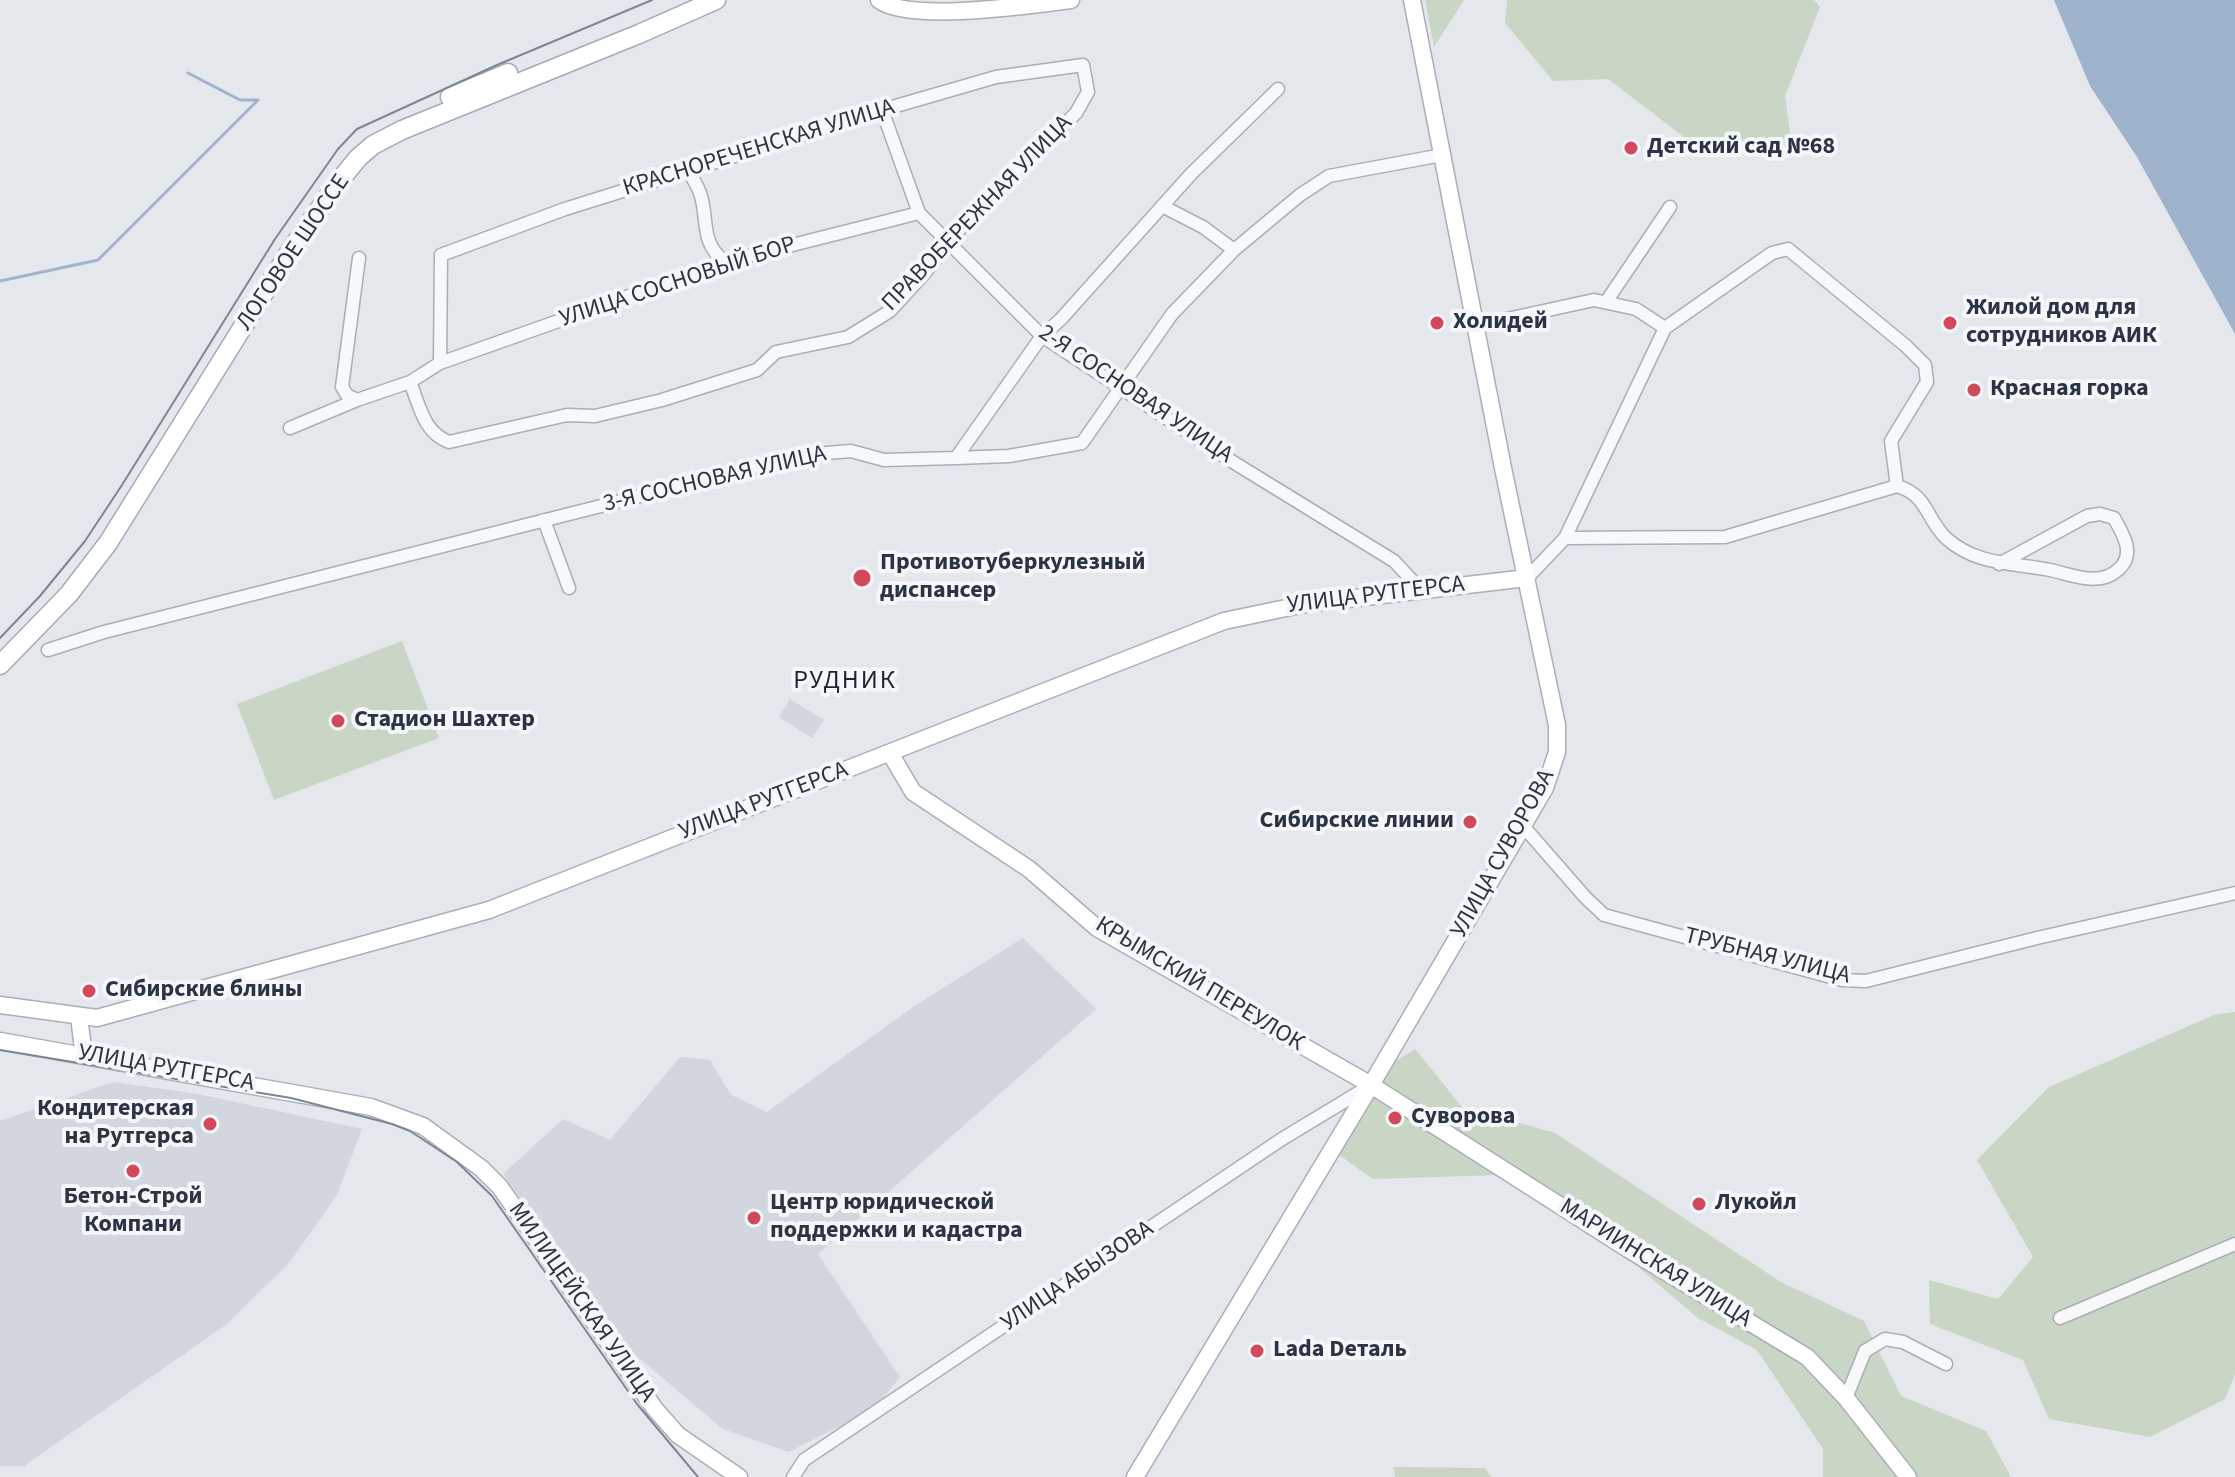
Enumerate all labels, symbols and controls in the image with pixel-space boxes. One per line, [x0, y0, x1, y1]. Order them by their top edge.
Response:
street label: КРАСНОРЕЧЕНСКАЯ УЛИЦА [620, 94, 898, 204]
street label: ПРАВОБЕРЕЖНАЯ УЛИЦА [877, 110, 1079, 318]
place label: Детский сад №68 [1647, 134, 1835, 162]
marker: Детский сад №68 [1622, 139, 1640, 157]
street label: ЛОГОВОЕ ШОССЕ [231, 170, 357, 336]
street label: УЛИЦА СОСНОВЫЙ БОР [556, 231, 800, 335]
place label: Жилой дом для сотрудников АИК [1966, 295, 2157, 351]
place label: Холидей [1453, 309, 1548, 337]
marker: Холидей [1428, 314, 1446, 332]
marker: Жилой дом для сотрудников АИК [1941, 314, 1959, 332]
street label: 2-Я СОСНОВАЯ УЛИЦА [1032, 319, 1238, 471]
place label: Красная горка [1990, 376, 2149, 404]
marker: Красная горка [1965, 381, 1983, 399]
street label: 3-Я СОСНОВАЯ УЛИЦА [601, 440, 829, 520]
place label: Противотуберкулезный диспансер [880, 550, 1146, 606]
marker: Противотуберкулезный диспансер [851, 567, 873, 589]
street label: УЛИЦА РУТГЕРСА [1286, 571, 1466, 621]
district label: РУДНИК [793, 666, 897, 698]
place label: Стадион Шахтер [354, 707, 535, 735]
marker: Стадион Шахтер [329, 712, 347, 730]
street label: УЛИЦА РУТГЕРСА [676, 757, 852, 847]
street label: УЛИЦА СУВОРОВА [1446, 765, 1562, 943]
place label: Сибирские линии [1260, 808, 1454, 836]
marker: Сибирские линии [1461, 813, 1479, 831]
street label: КРЫМСКИЙ ПЕРЕУЛОК [1090, 911, 1308, 1059]
street label: ТРУБНАЯ УЛИЦА [1681, 922, 1853, 992]
place label: Сибирские блины [105, 977, 302, 1005]
marker: Сибирские блины [80, 982, 98, 1000]
street label: УЛИЦА РУТГЕРСА [76, 1039, 256, 1099]
place label: Кондитерская на Рутгерса [37, 1096, 194, 1152]
place label: Суворова [1411, 1104, 1515, 1132]
marker: Суворова [1386, 1109, 1404, 1127]
marker: Кондитерская на Рутгерса [201, 1115, 219, 1133]
marker: Бетон-Строй Компани [124, 1162, 142, 1180]
place label: Бетон-Строй Компани [63, 1184, 203, 1240]
place label: Центр юридической поддержки и кадастра [770, 1190, 1023, 1246]
place label: Лукойл [1715, 1190, 1797, 1218]
street label: МАРИИНСКАЯ УЛИЦА [1554, 1193, 1756, 1335]
marker: Лукойл [1690, 1195, 1708, 1213]
street label: МИЛИЦЕЙСКАЯ УЛИЦА [501, 1198, 661, 1408]
marker: Центр юридической поддержки и кадастра [745, 1209, 763, 1227]
street label: УЛИЦА АБЫЗОВА [996, 1215, 1160, 1339]
place label: Lada Dеталь [1273, 1337, 1407, 1365]
marker: Lada Dеталь [1248, 1342, 1266, 1360]

